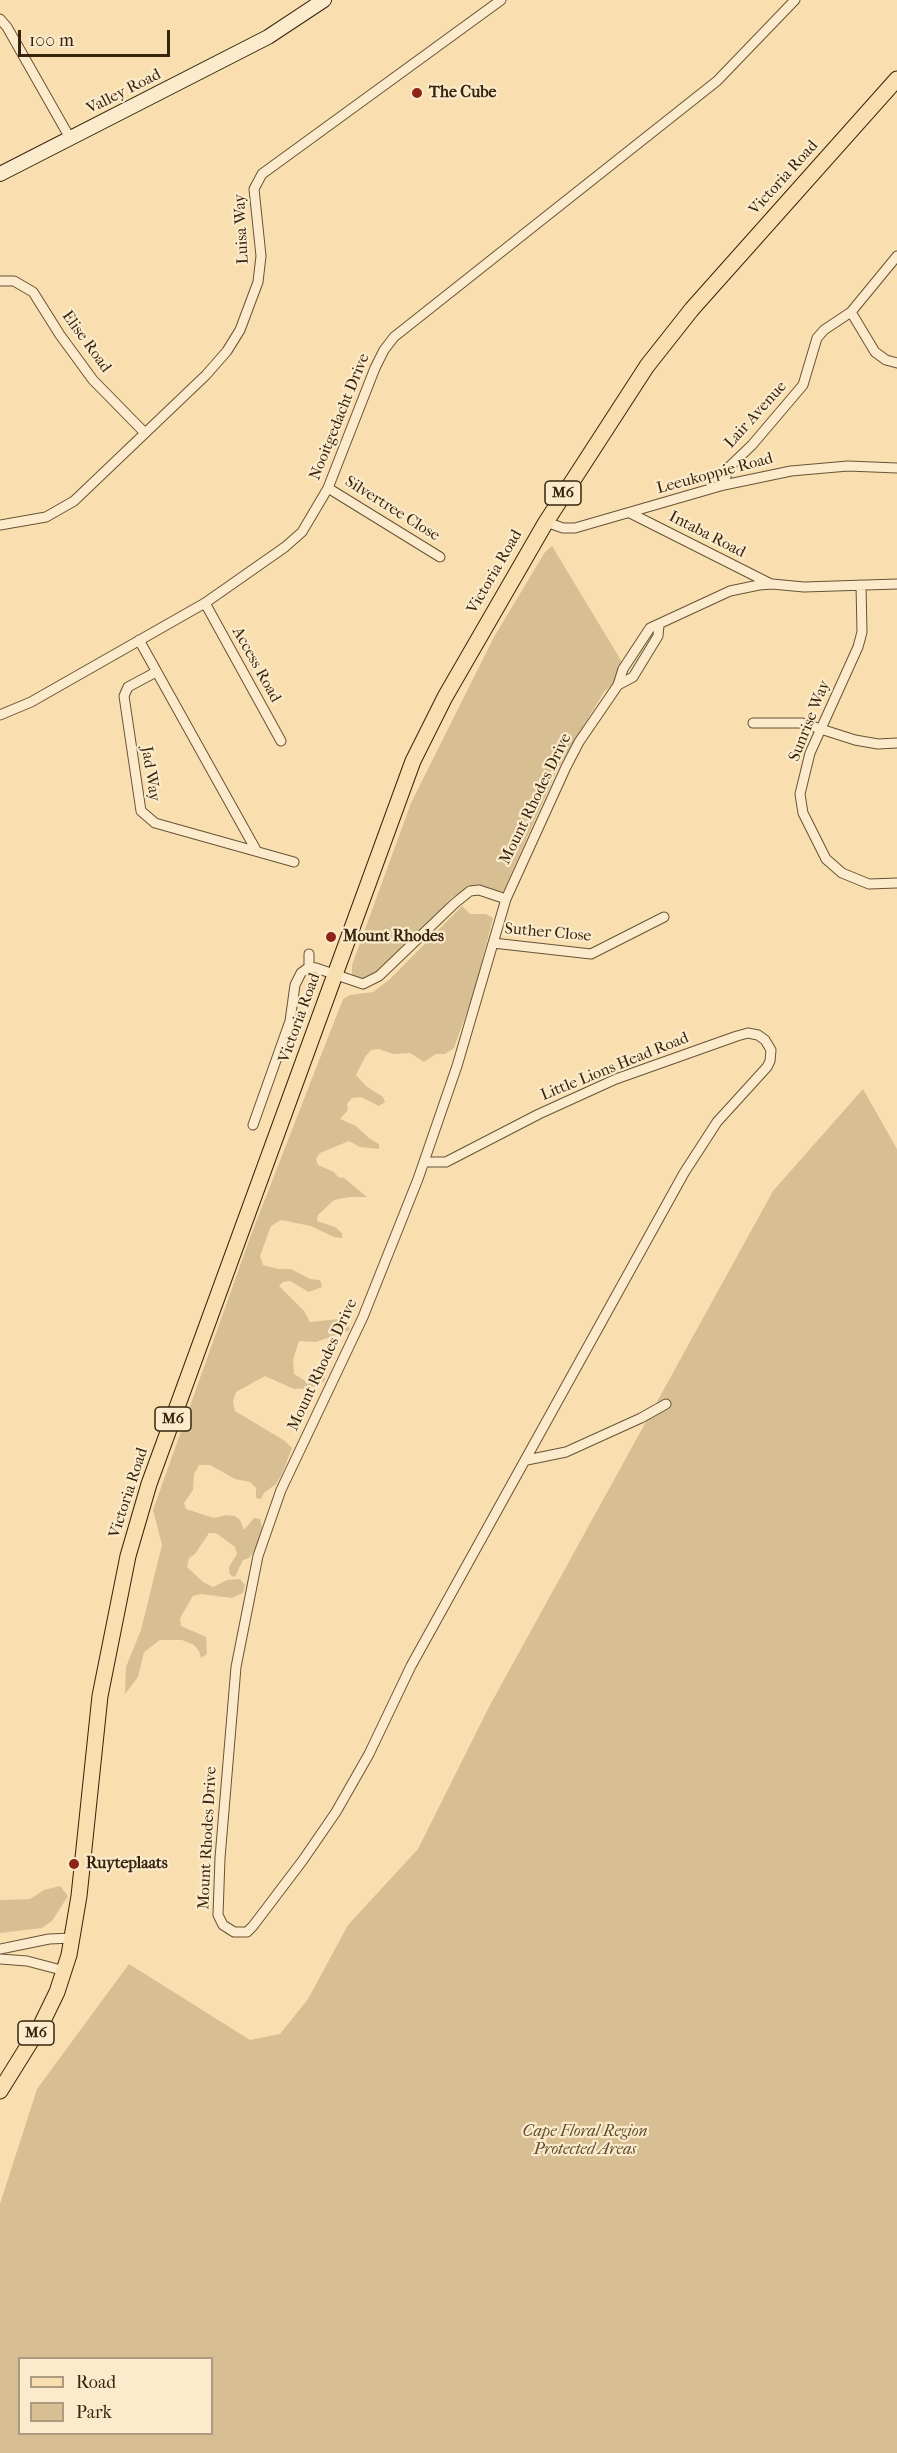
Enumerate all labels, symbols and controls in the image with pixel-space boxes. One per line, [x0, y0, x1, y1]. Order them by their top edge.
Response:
scale bar [21, 18, 172, 56]
text: 100 m [29, 30, 74, 51]
street label: Valley Road [84, 65, 164, 119]
place label: The Cube [429, 83, 496, 103]
marker: The Cube [410, 86, 424, 100]
street label: Victoria Road [746, 137, 822, 219]
street label: Luisa Way [231, 193, 253, 265]
street label: Elise Road [57, 307, 115, 377]
street label: Nooitgedacht Drive [306, 351, 374, 483]
street label: Lair Avenue [721, 377, 791, 453]
street label: Leeukoppie Road [655, 449, 775, 499]
street label: Silvertree Close [341, 472, 443, 546]
road number: M6 [545, 481, 581, 505]
street label: Intaba Road [666, 508, 748, 562]
street label: Victoria Road [463, 527, 527, 617]
street label: Access Road [227, 624, 285, 706]
street label: Sunrise Way [785, 678, 835, 764]
street label: Mount Rhodes Drive [496, 730, 576, 868]
street label: Jad Way [136, 745, 164, 803]
street label: Suther Close [504, 920, 592, 946]
place label: Mount Rhodes [343, 927, 444, 947]
marker: Mount Rhodes [324, 930, 338, 944]
street label: Victoria Road [275, 971, 325, 1065]
street label: Little Lions Head Road [538, 1029, 692, 1105]
street label: Mount Rhodes Drive [284, 1296, 362, 1434]
road number: M6 [155, 1407, 191, 1431]
street label: Victoria Road [105, 1445, 153, 1541]
street label: Mount Rhodes Drive [195, 1766, 221, 1910]
place label: Ruyteplaats [86, 1854, 168, 1874]
marker: Ruyteplaats [67, 1857, 81, 1871]
road number: M6 [18, 2021, 54, 2045]
park label: Cape Floral Region Protected Areas [523, 2122, 647, 2160]
legend [18, 2357, 213, 2435]
text: Road [76, 2372, 116, 2393]
text: Park [76, 2402, 112, 2423]

